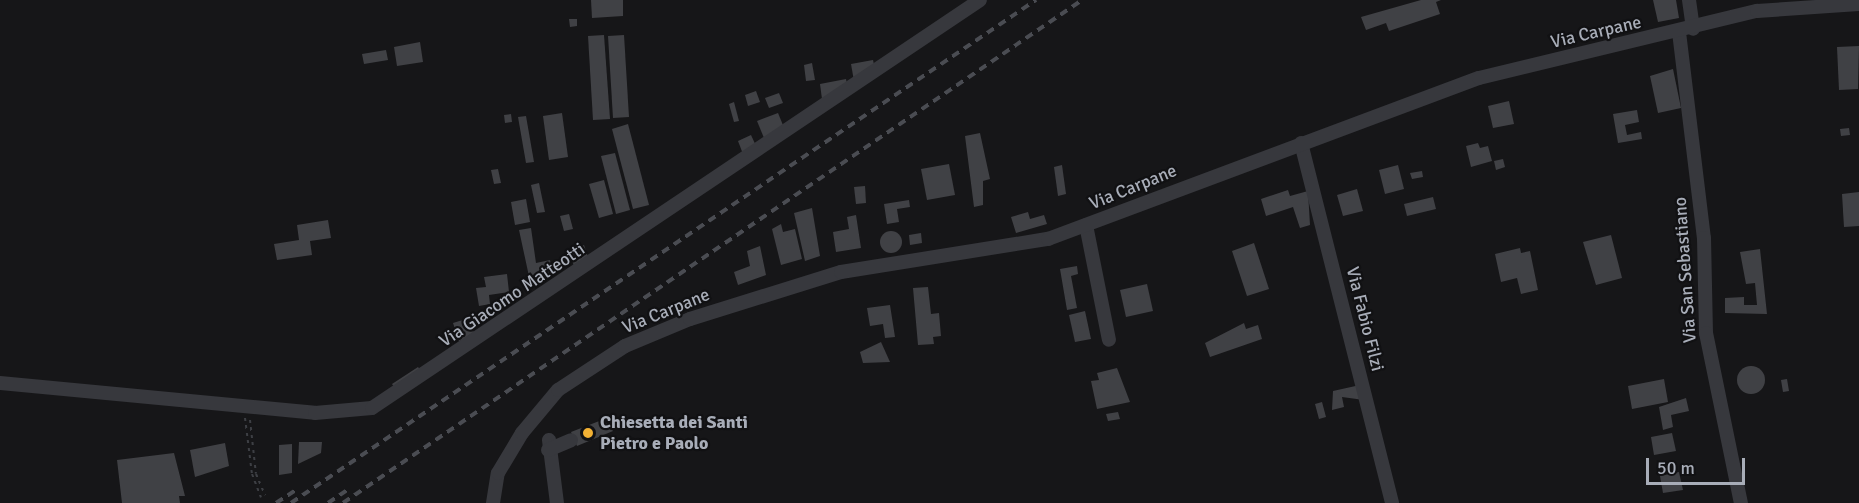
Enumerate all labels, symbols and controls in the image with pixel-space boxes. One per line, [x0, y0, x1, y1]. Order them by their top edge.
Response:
street label: Via Carpane [1549, 11, 1643, 53]
street label: Via Carpane [1086, 160, 1180, 214]
street label: Via San Sebastiano [1669, 196, 1701, 344]
street label: Via Giacomo Matteotti [435, 238, 589, 352]
street label: Via Fabio Filzi [1342, 265, 1388, 373]
street label: Via Carpane [619, 284, 713, 338]
place label: Chiesetta dei Santi Pietro e Paolo [600, 412, 748, 454]
marker: Chiesetta dei Santi Pietro e Paolo [581, 426, 595, 440]
scale bar [1649, 446, 1748, 484]
text: 50 m [1657, 457, 1695, 479]

